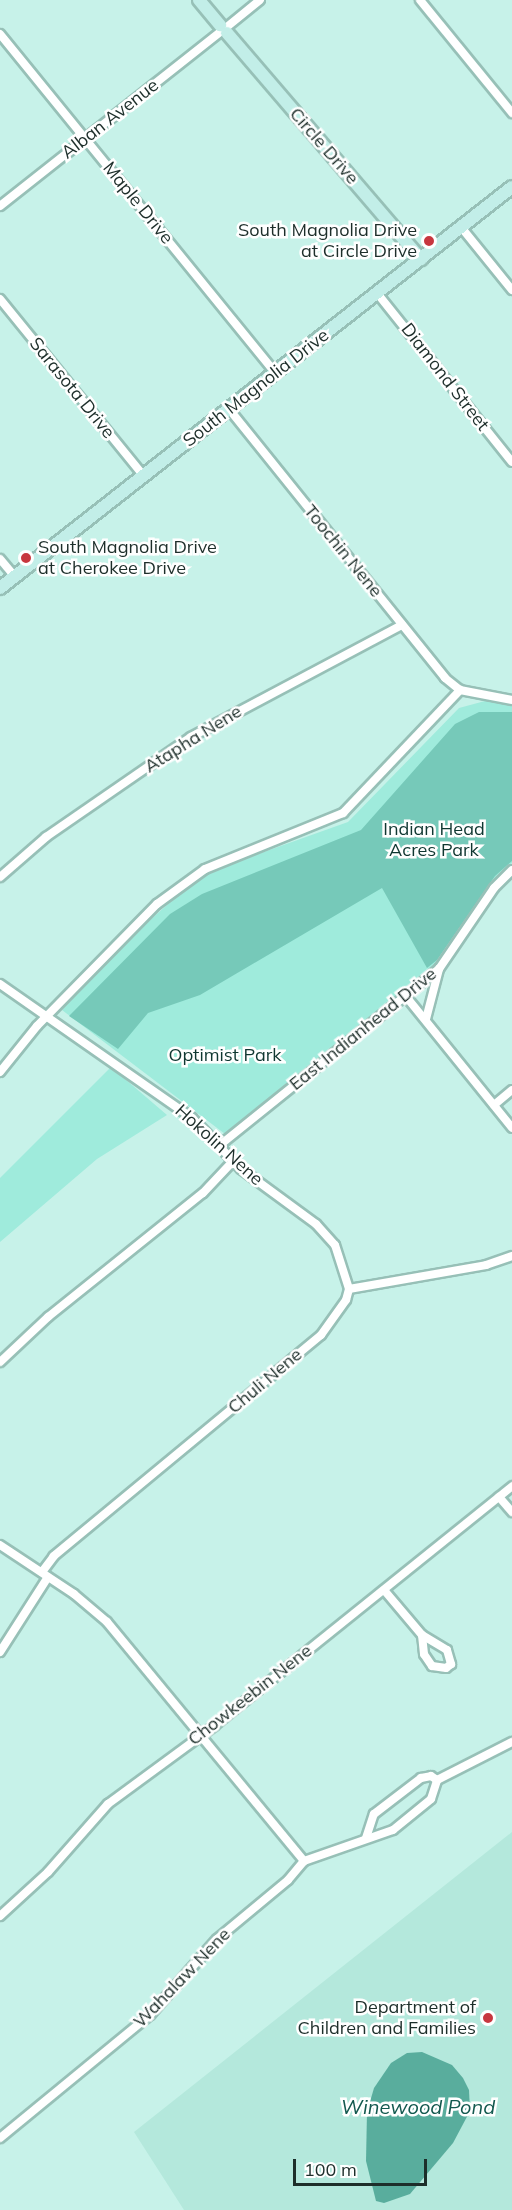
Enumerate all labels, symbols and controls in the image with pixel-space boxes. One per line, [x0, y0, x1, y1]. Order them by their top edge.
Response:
street label: Alban Avenue [57, 74, 163, 164]
street label: Circle Drive [285, 103, 363, 189]
street label: Maple Drive [98, 158, 178, 248]
place label: South Magnolia Drive at Circle Drive [238, 220, 417, 262]
marker: South Magnolia Drive at Circle Drive [422, 234, 436, 248]
street label: Diamond Street [396, 319, 494, 435]
street label: South Magnolia Drive [179, 324, 333, 452]
street label: Sarasota Drive [25, 333, 119, 443]
street label: Toochin Nene [299, 500, 387, 602]
place label: South Magnolia Drive at Cherokee Drive [38, 537, 217, 580]
marker: South Magnolia Drive at Cherokee Drive [19, 551, 33, 565]
street label: Atapha Nene [140, 701, 246, 777]
park label: Indian Head Acres Park [383, 819, 485, 862]
street label: East Indianhead Drive [285, 963, 441, 1095]
park label: Optimist Park [168, 1044, 282, 1066]
street label: Hokolin Nene [171, 1100, 267, 1190]
street label: Chuli Nene [224, 1344, 306, 1418]
street label: Chowkeebin Nene [184, 1640, 316, 1750]
street label: Wahalaw Nene [129, 1924, 235, 2032]
place label: Department of Children and Families [298, 1997, 476, 2040]
marker: Department of Children and Families [481, 2011, 495, 2025]
water label: Winewood Pond [341, 2094, 495, 2118]
scale bar [296, 2147, 430, 2185]
text: 100 m [304, 2158, 357, 2181]

